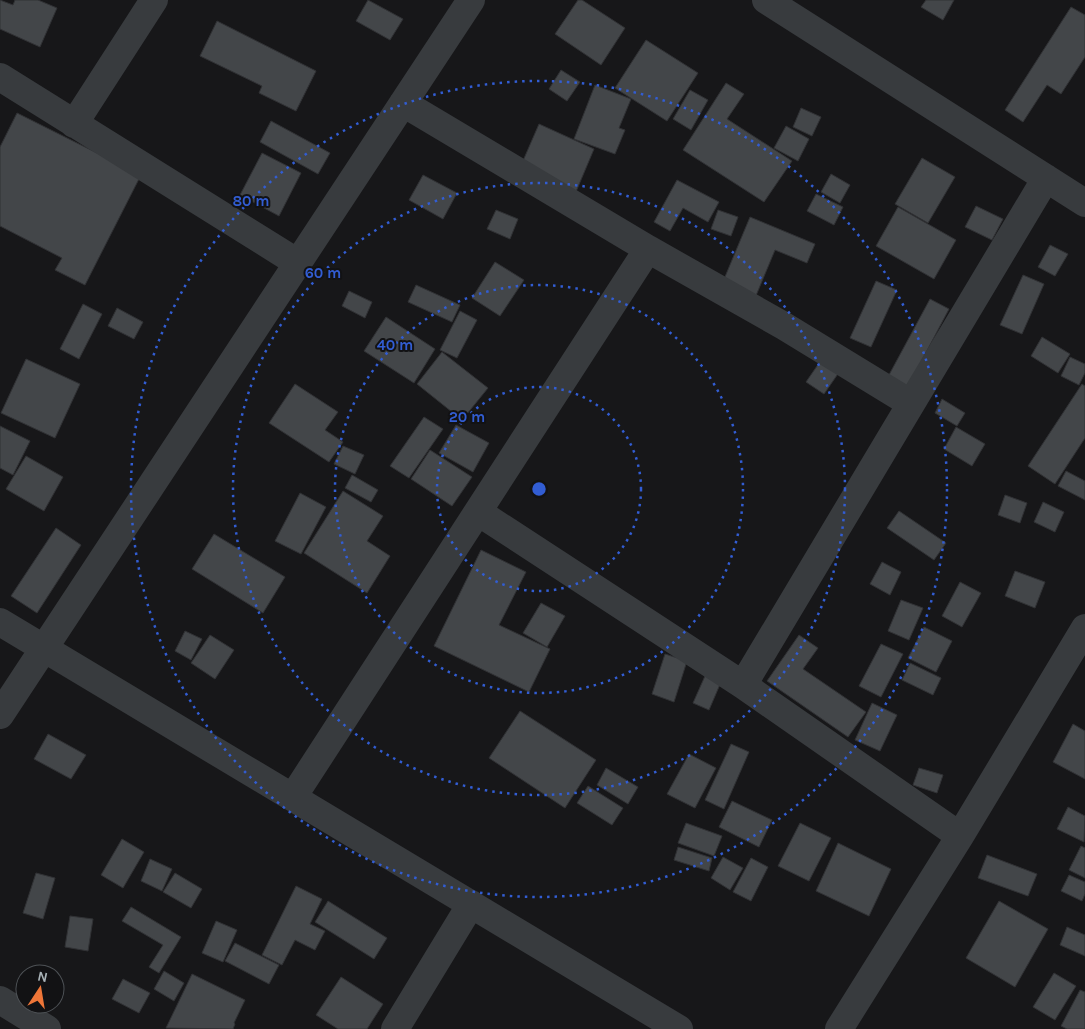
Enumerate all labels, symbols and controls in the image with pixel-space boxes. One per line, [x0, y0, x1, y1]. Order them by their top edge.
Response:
text: 80 m [232, 192, 270, 210]
text: 60 m [305, 264, 341, 282]
text: 40 m [377, 336, 413, 354]
text: 20 m [449, 408, 485, 426]
centre of rings [530, 480, 548, 498]
north arrow [15, 964, 65, 1014]
text: N [36, 967, 49, 986]

